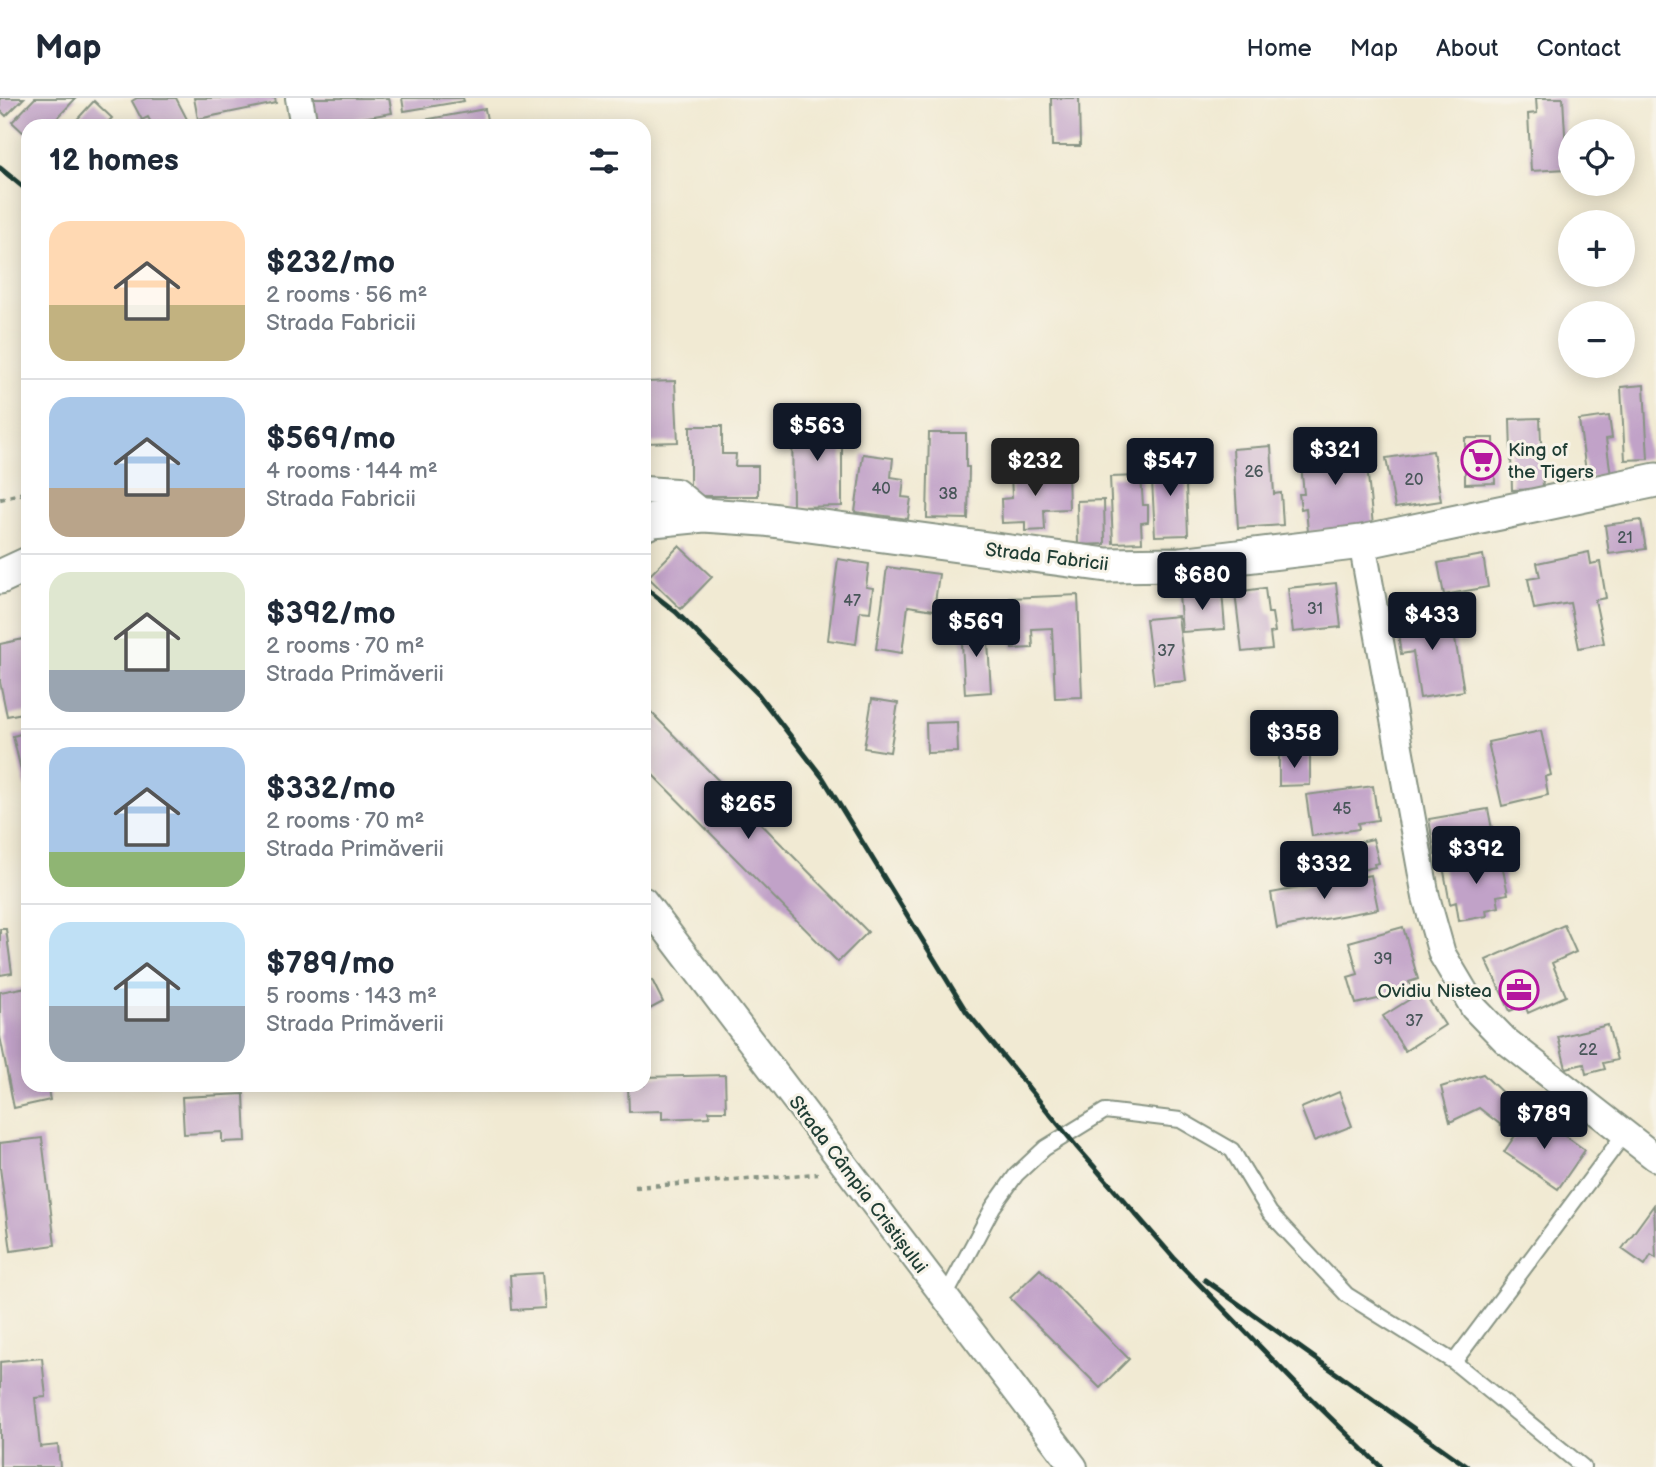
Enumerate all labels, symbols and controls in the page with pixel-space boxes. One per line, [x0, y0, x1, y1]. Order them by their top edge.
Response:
text: Map [35, 28, 101, 68]
text: Home [1247, 34, 1312, 63]
text: Map [1350, 34, 1398, 63]
text: About [1436, 34, 1498, 63]
text: Contact [1536, 34, 1621, 63]
map controls [1558, 119, 1635, 378]
button: locate [1558, 119, 1635, 196]
icon: filters [585, 142, 623, 180]
text: 12 homes [49, 143, 179, 179]
button: + [1558, 210, 1635, 287]
text: $232/mo [266, 245, 395, 281]
icon: home [105, 249, 189, 333]
text: 2 rooms · 56 m² [266, 281, 428, 309]
button: − [1558, 301, 1635, 378]
text: Strada Fabricii [266, 309, 416, 337]
pin: $563 [776, 404, 858, 463]
text: $563 [789, 412, 845, 440]
text: $569/mo [266, 421, 396, 457]
icon: home [105, 425, 189, 509]
pin: $321 [1294, 428, 1376, 487]
text: $321 [1309, 436, 1361, 464]
pin: $232 [994, 438, 1076, 498]
pin: $547 [1129, 438, 1211, 498]
supermarket icon: King of the Tigers [1460, 439, 1502, 481]
place label: King of the Tigers [1508, 439, 1594, 484]
text: $232 [1007, 447, 1063, 475]
text: $547 [1143, 447, 1197, 475]
text: 4 rooms · 144 m² [266, 457, 438, 485]
house number: 26 [1244, 463, 1264, 482]
house number: 20 [1405, 471, 1423, 490]
house number: 40 [871, 480, 891, 499]
text: Strada Fabricii [266, 485, 416, 513]
house number: 38 [938, 485, 958, 504]
house number: 21 [1617, 529, 1633, 548]
street label: Strada Fabricii [984, 539, 1110, 576]
pin: $680 [1161, 552, 1243, 612]
text: $680 [1173, 561, 1231, 589]
house number: 47 [843, 592, 861, 611]
pin: $433 [1391, 592, 1473, 652]
text: $392/mo [266, 596, 396, 632]
icon: home [105, 600, 189, 684]
pin: $569 [935, 600, 1017, 659]
house number: 31 [1307, 600, 1323, 619]
text: $433 [1404, 601, 1460, 629]
text: $569 [948, 608, 1004, 636]
text: 2 rooms · 70 m² [266, 632, 425, 660]
house number: 37 [1157, 642, 1175, 661]
text: Strada Primăverii [266, 660, 444, 688]
pin: $358 [1253, 710, 1335, 770]
text: $358 [1266, 719, 1322, 747]
text: $332/mo [266, 771, 396, 807]
icon: home [105, 775, 189, 859]
pin: $265 [707, 782, 789, 841]
text: $265 [720, 790, 776, 818]
house number: 45 [1333, 800, 1351, 819]
text: 2 rooms · 70 m² [266, 807, 425, 835]
pin: $392 [1435, 826, 1517, 886]
text: Strada Primăverii [266, 835, 444, 863]
text: $392 [1448, 835, 1504, 863]
pin: $332 [1283, 842, 1365, 901]
text: $332 [1296, 850, 1352, 878]
text: $789/mo [266, 946, 395, 982]
icon: home [105, 950, 189, 1034]
house number: 39 [1373, 950, 1393, 969]
office icon: Ovidiu Nistea [1498, 969, 1540, 1011]
place label: Ovidiu Nistea [1377, 980, 1492, 1003]
text: 5 rooms · 143 m² [266, 982, 437, 1010]
text: Strada Primăverii [266, 1010, 444, 1038]
house number: 37 [1405, 1012, 1423, 1031]
house number: 22 [1579, 1041, 1598, 1060]
pin: $789 [1503, 1091, 1585, 1151]
street label: Strada Câmpia Cristișului [783, 1092, 932, 1278]
text: $789 [1516, 1100, 1572, 1128]

